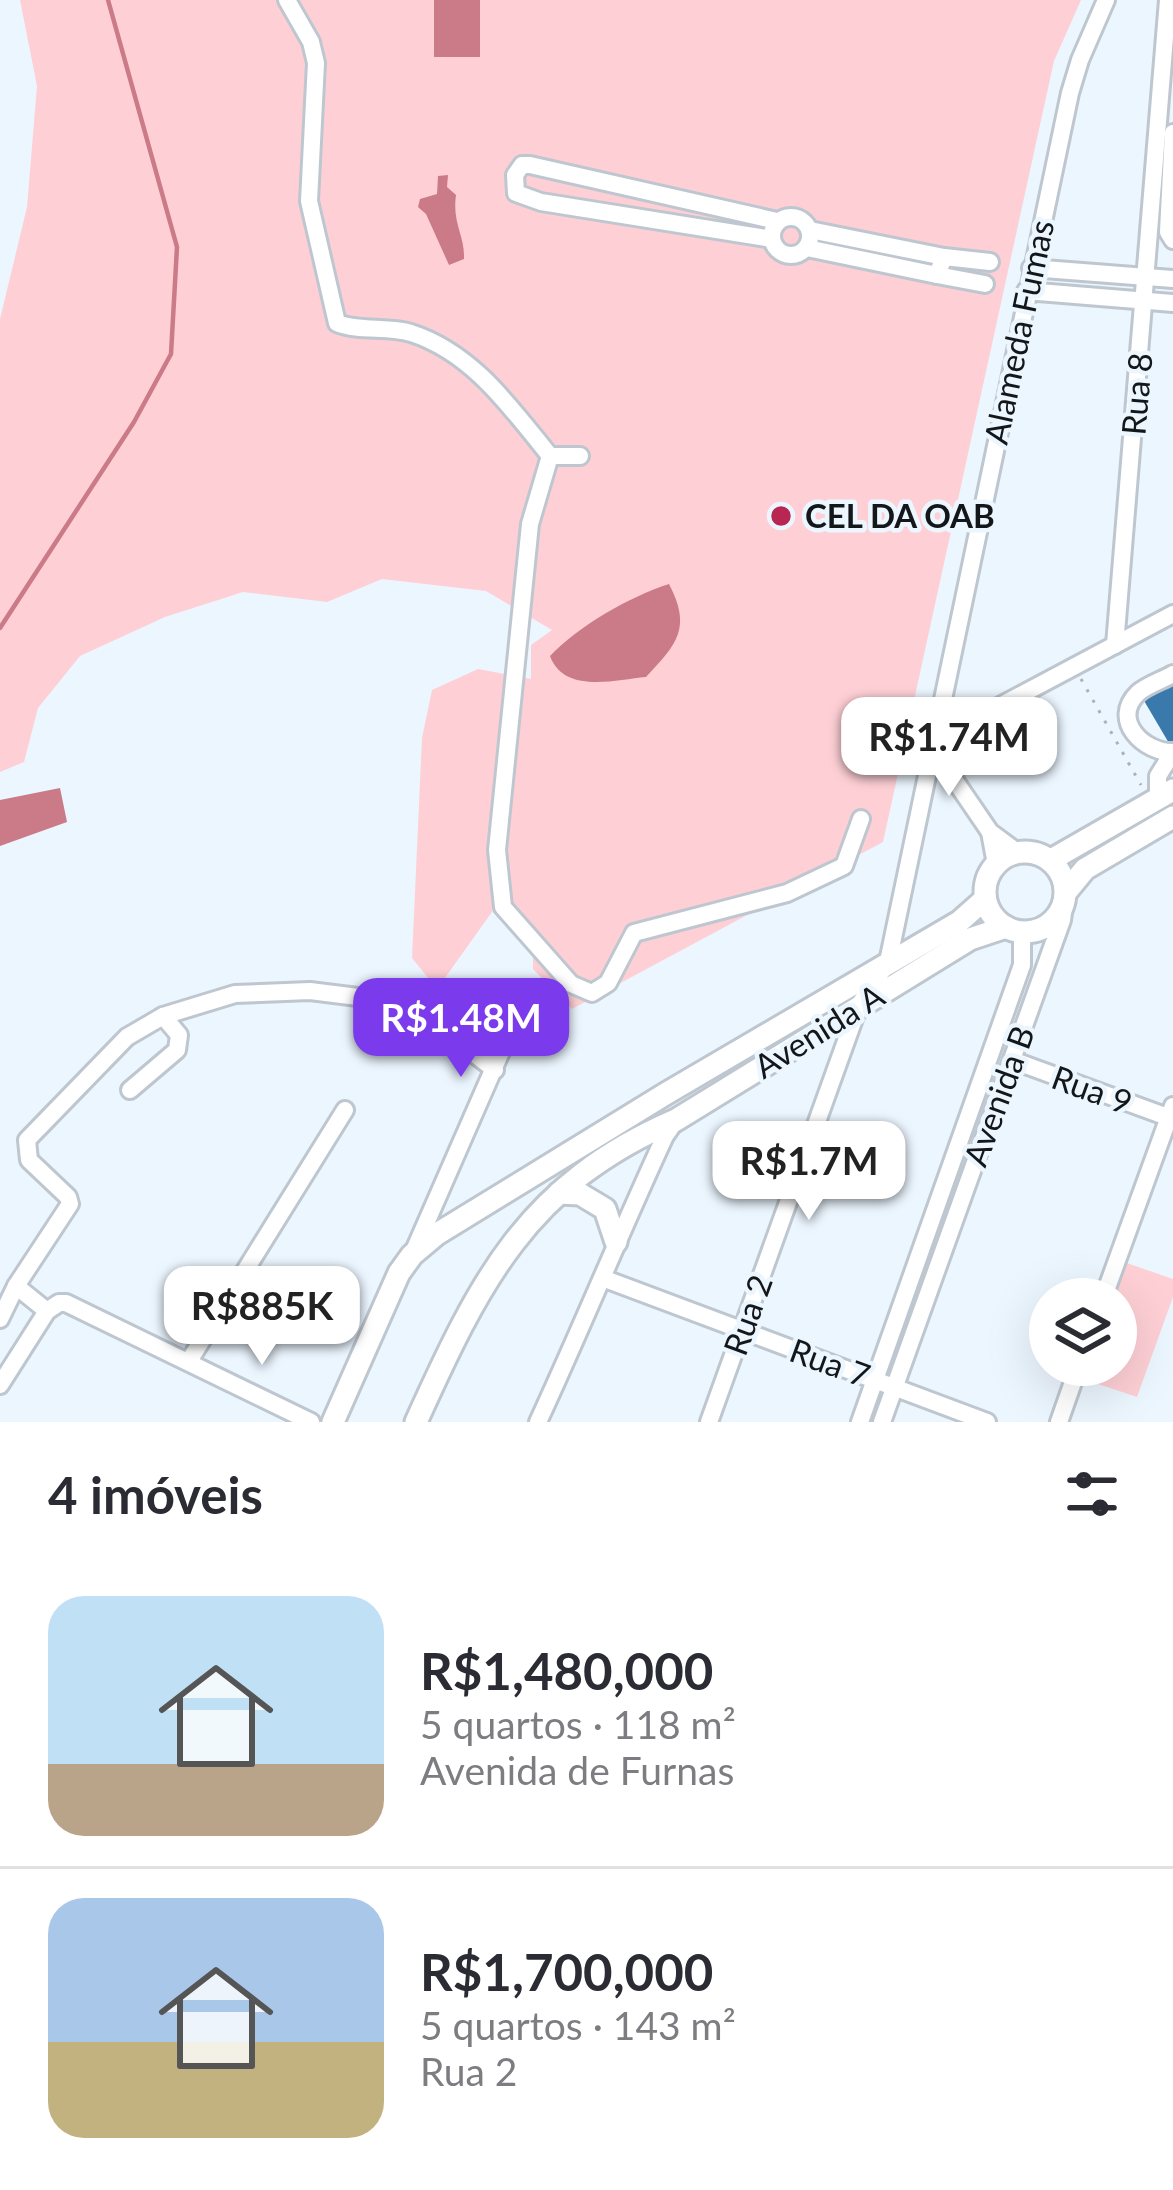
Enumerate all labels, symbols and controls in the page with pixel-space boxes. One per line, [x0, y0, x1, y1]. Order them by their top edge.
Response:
street label: Alameda Fumas [975, 216, 1061, 447]
street label: Rua 8 [1112, 351, 1160, 437]
place label: CEL DA OAB [805, 495, 995, 535]
marker: CEL DA OAB [768, 503, 794, 529]
pin: R$1.74M [838, 697, 1060, 799]
text: R$1.74M [868, 713, 1030, 759]
street label: Avenida A [746, 974, 891, 1086]
pin: R$1.48M [350, 978, 572, 1080]
text: R$1.48M [380, 994, 542, 1040]
street label: Avenida B [954, 1020, 1042, 1171]
street label: Rua 9 [1047, 1056, 1138, 1122]
pin: R$1.7M [711, 1121, 907, 1223]
text: R$1.7M [739, 1137, 879, 1183]
pin: R$885K [164, 1266, 360, 1368]
street label: Rua 2 [714, 1269, 780, 1360]
map controls [1029, 1278, 1137, 1386]
button: layers [1029, 1278, 1137, 1386]
text: R$885K [191, 1282, 333, 1328]
street label: Rua 7 [785, 1329, 876, 1395]
icon: filters [1059, 1461, 1125, 1527]
text: 4 imóveis [48, 1464, 263, 1525]
text: R$1,480,000 [420, 1640, 713, 1701]
icon: home [144, 1644, 288, 1788]
text: 5 quartos · 118 m² [420, 1701, 736, 1747]
text: Avenida de Furnas [420, 1747, 734, 1793]
text: R$1,700,000 [420, 1941, 713, 2002]
icon: home [144, 1946, 288, 2090]
text: 5 quartos · 143 m² [420, 2002, 736, 2048]
text: Rua 2 [420, 2048, 517, 2094]

